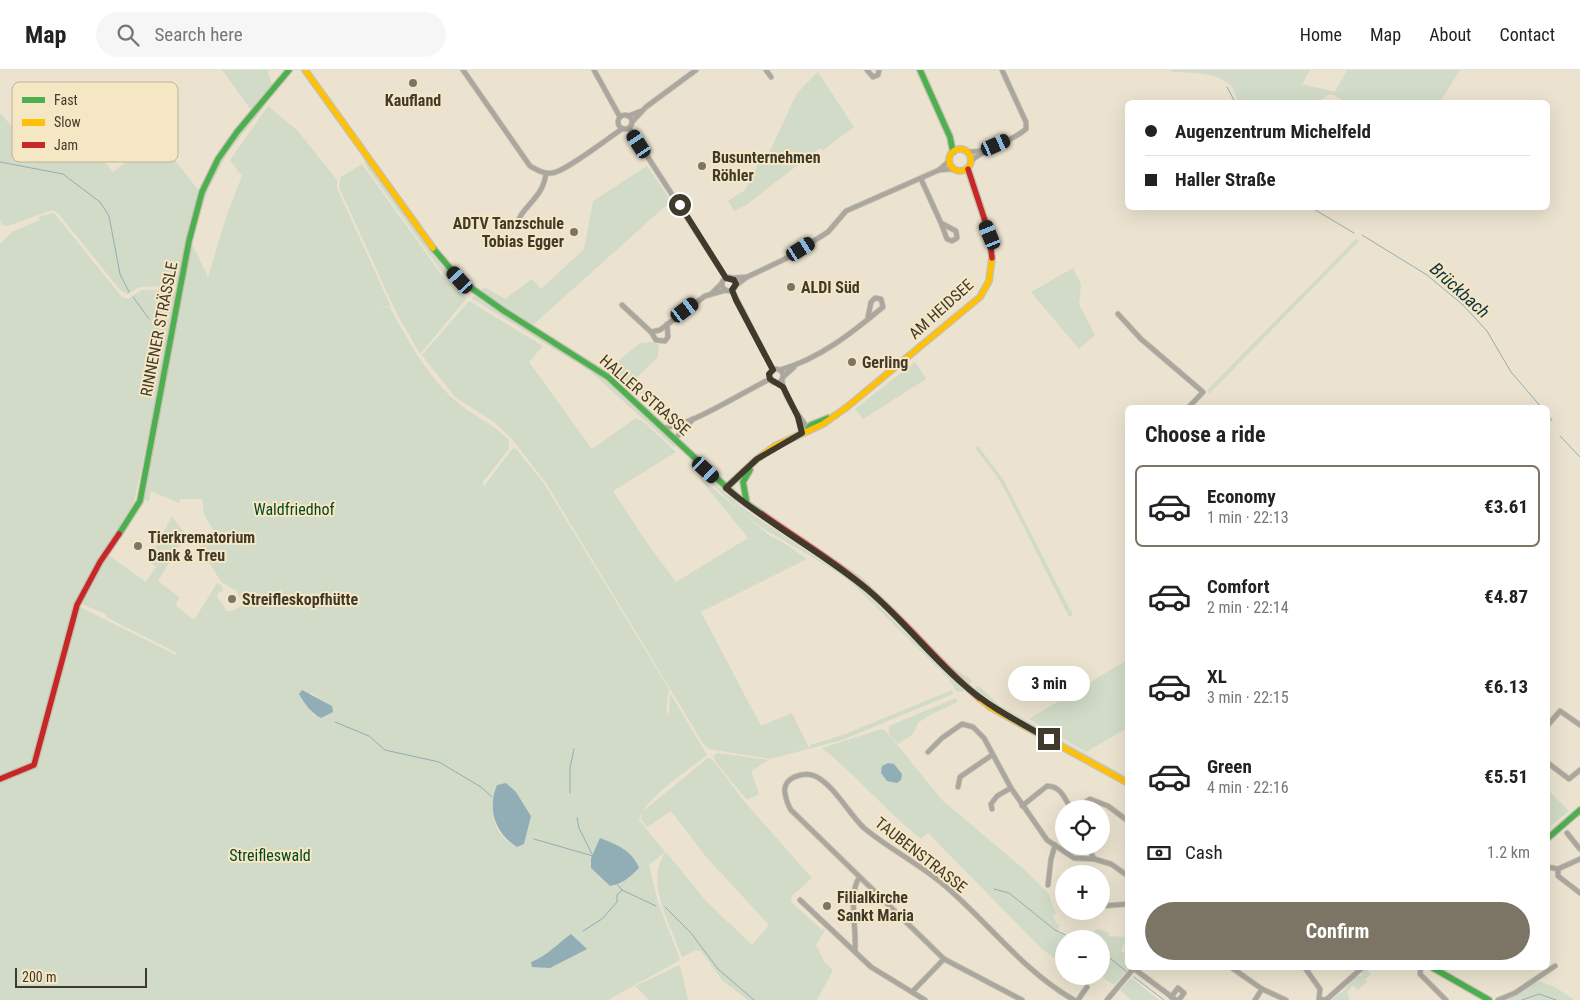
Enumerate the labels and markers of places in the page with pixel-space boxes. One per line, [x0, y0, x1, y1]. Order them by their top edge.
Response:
marker: Kaufland [407, 77, 419, 89]
place label: Kaufland [385, 91, 441, 110]
place label: Busunternehmen Röhler [712, 148, 821, 185]
marker: Busunternehmen Röhler [696, 160, 708, 172]
place label: ADTV Tanzschule Tobias Egger [453, 214, 564, 251]
marker: ADTV Tanzschule Tobias Egger [568, 226, 580, 238]
place label: ALDI Süd [801, 278, 860, 297]
marker: ALDI Süd [785, 281, 797, 293]
place label: Gerling [862, 353, 908, 372]
marker: Gerling [846, 356, 858, 368]
place label: Tierkrematorium Dank & Treu [148, 528, 255, 565]
marker: Tierkrematorium Dank & Treu [132, 540, 144, 552]
place label: Streifleskopfhütte [242, 590, 358, 609]
marker: Streifleskopfhütte [226, 593, 238, 605]
place label: Filialkirche Sankt Maria [837, 888, 914, 925]
marker: Filialkirche Sankt Maria [821, 900, 833, 912]

